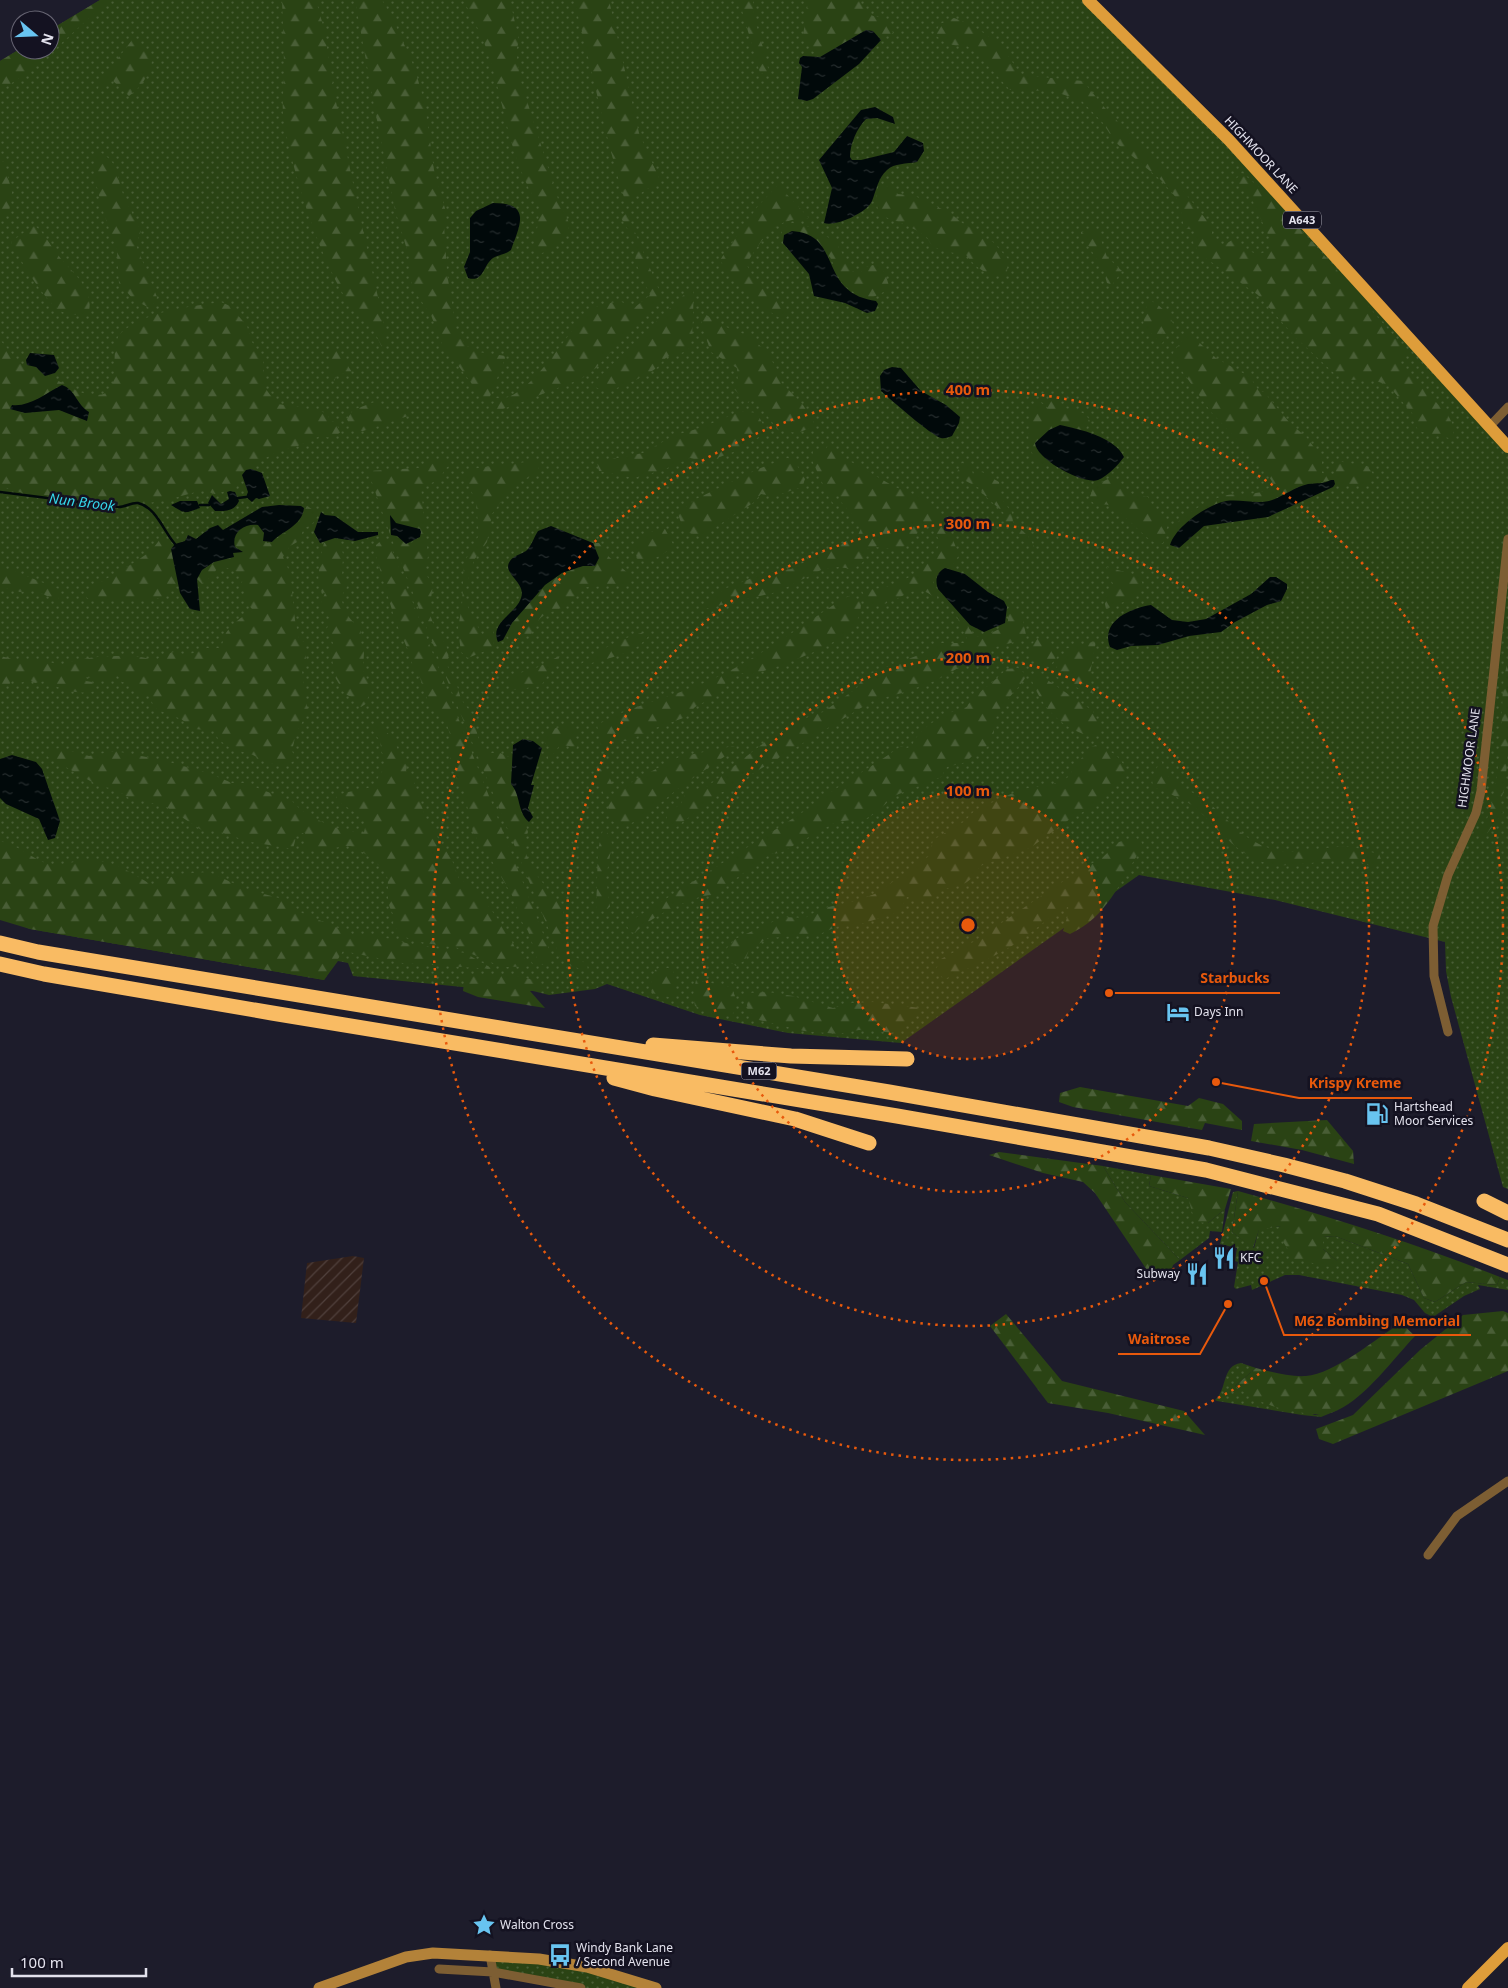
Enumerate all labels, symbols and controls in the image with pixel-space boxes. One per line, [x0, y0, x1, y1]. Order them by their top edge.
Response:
north arrow [10, 10, 60, 60]
text: N [37, 31, 59, 48]
street label: HIGHMOOR LANE [1221, 112, 1302, 197]
road number: A643 [1283, 212, 1321, 228]
text: 400 m [946, 379, 990, 399]
water label: Nun Brook [48, 488, 117, 515]
text: 300 m [946, 513, 990, 533]
text: 200 m [946, 647, 990, 667]
street label: HIGHMOOR LANE [1453, 707, 1484, 809]
text: 100 m [946, 780, 990, 800]
centre of rings [959, 916, 977, 934]
callout: Starbucks [1191, 964, 1280, 993]
text: Starbucks [1200, 968, 1270, 987]
hotel icon: Days Inn [1165, 999, 1191, 1025]
place label: Days Inn [1194, 1003, 1243, 1020]
road number: M62 [742, 1062, 776, 1080]
callout: Krispy Kreme [1299, 1069, 1412, 1098]
text: Krispy Kreme [1309, 1073, 1401, 1092]
place label: Hartshead Moor Services [1394, 1098, 1474, 1129]
fuel station icon: Hartshead Moor Services [1364, 1101, 1390, 1127]
restaurant icon: KFC [1211, 1245, 1237, 1271]
place label: KFC [1240, 1249, 1262, 1266]
restaurant icon: Subway [1184, 1261, 1210, 1287]
place label: Subway [1137, 1265, 1181, 1282]
callout: M62 Bombing Memorial [1284, 1306, 1471, 1335]
text: M62 Bombing Memorial [1294, 1311, 1460, 1330]
callout: Waitrose [1118, 1325, 1200, 1354]
text: Waitrose [1128, 1329, 1190, 1348]
place icon: Walton Cross [471, 1912, 497, 1938]
place label: Walton Cross [500, 1916, 574, 1933]
place label: Windy Bank Lane / Second Avenue [576, 1939, 673, 1970]
bus stop icon: Windy Bank Lane / Second Avenue [547, 1942, 573, 1968]
scale bar [12, 1946, 146, 1978]
text: 100 m [20, 1952, 64, 1972]

